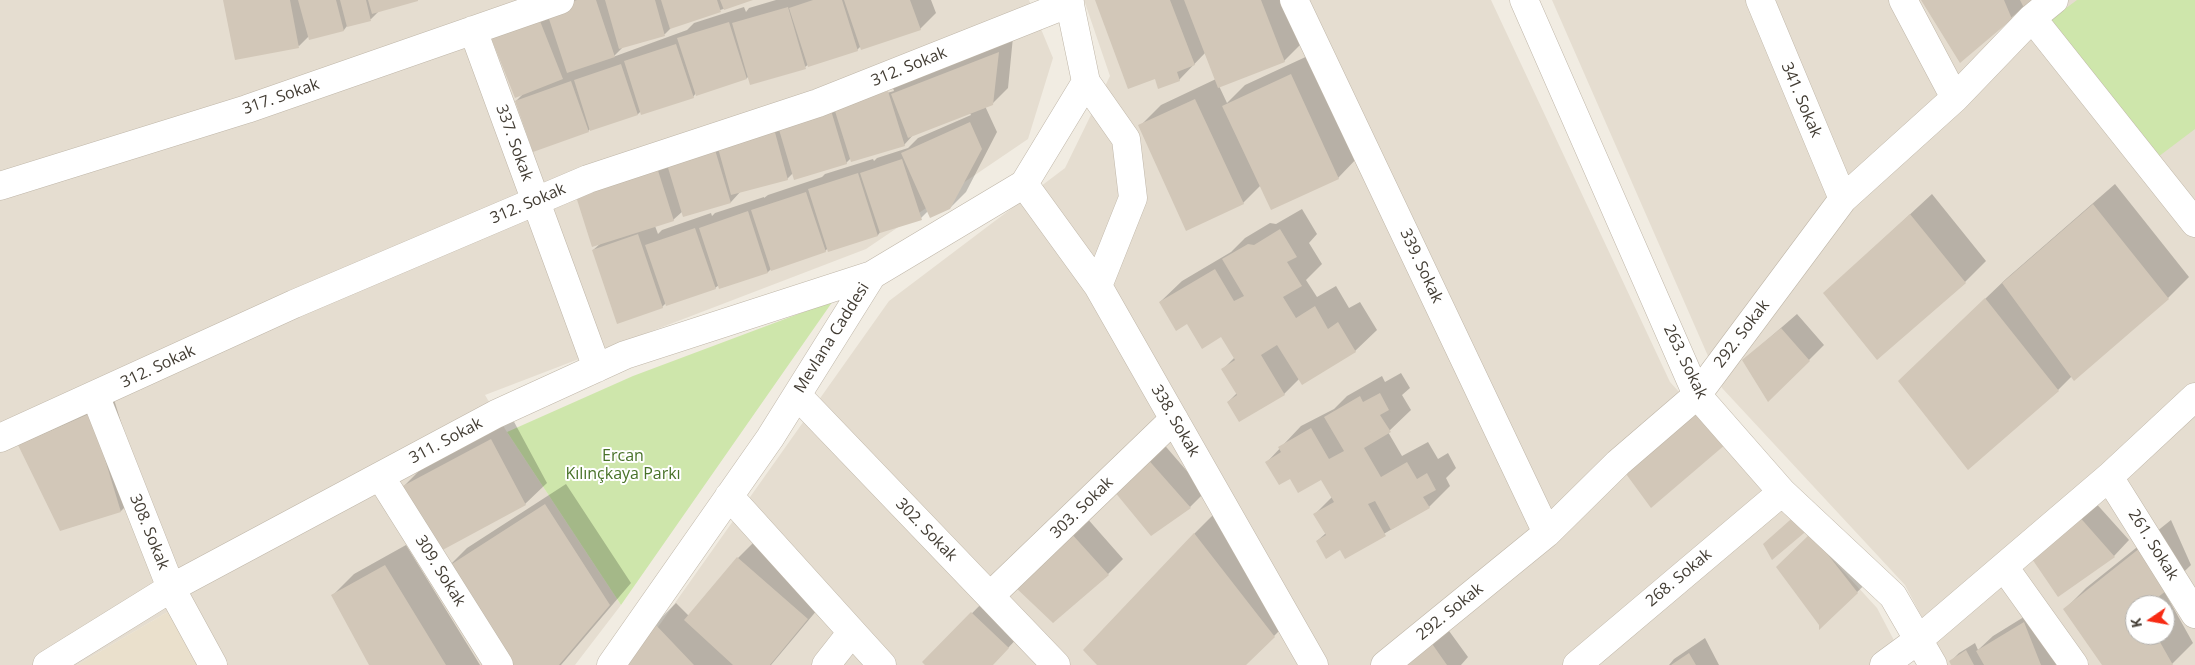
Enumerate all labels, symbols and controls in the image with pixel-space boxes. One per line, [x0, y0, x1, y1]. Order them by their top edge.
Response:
street label: 312. Sokak [868, 43, 950, 91]
street label: 341. Sokak [1777, 59, 1825, 141]
street label: 317. Sokak [240, 75, 322, 119]
street label: 337. Sokak [491, 102, 537, 184]
street label: 312. Sokak [487, 180, 569, 228]
street label: 339. Sokak [1395, 226, 1447, 306]
street label: Mevlana Caddesi [790, 279, 874, 397]
street label: 292. Sokak [1710, 296, 1774, 372]
street label: 263. Sokak [1659, 322, 1711, 402]
street label: 312. Sokak [118, 341, 198, 393]
street label: 338. Sokak [1147, 382, 1203, 460]
street label: 311. Sokak [406, 414, 486, 468]
park label: Ercan Kılınçkaya Parkı [565, 446, 681, 484]
street label: 303. Sokak [1047, 473, 1117, 543]
street label: 308. Sokak [125, 491, 173, 573]
street label: 302. Sokak [891, 495, 961, 565]
street label: 261. Sokak [2124, 506, 2182, 584]
street label: 309. Sokak [411, 532, 469, 610]
street label: 268. Sokak [1642, 545, 1716, 611]
street label: 292. Sokak [1413, 579, 1487, 645]
north arrow [2125, 595, 2175, 645]
text: K [2126, 617, 2146, 630]

